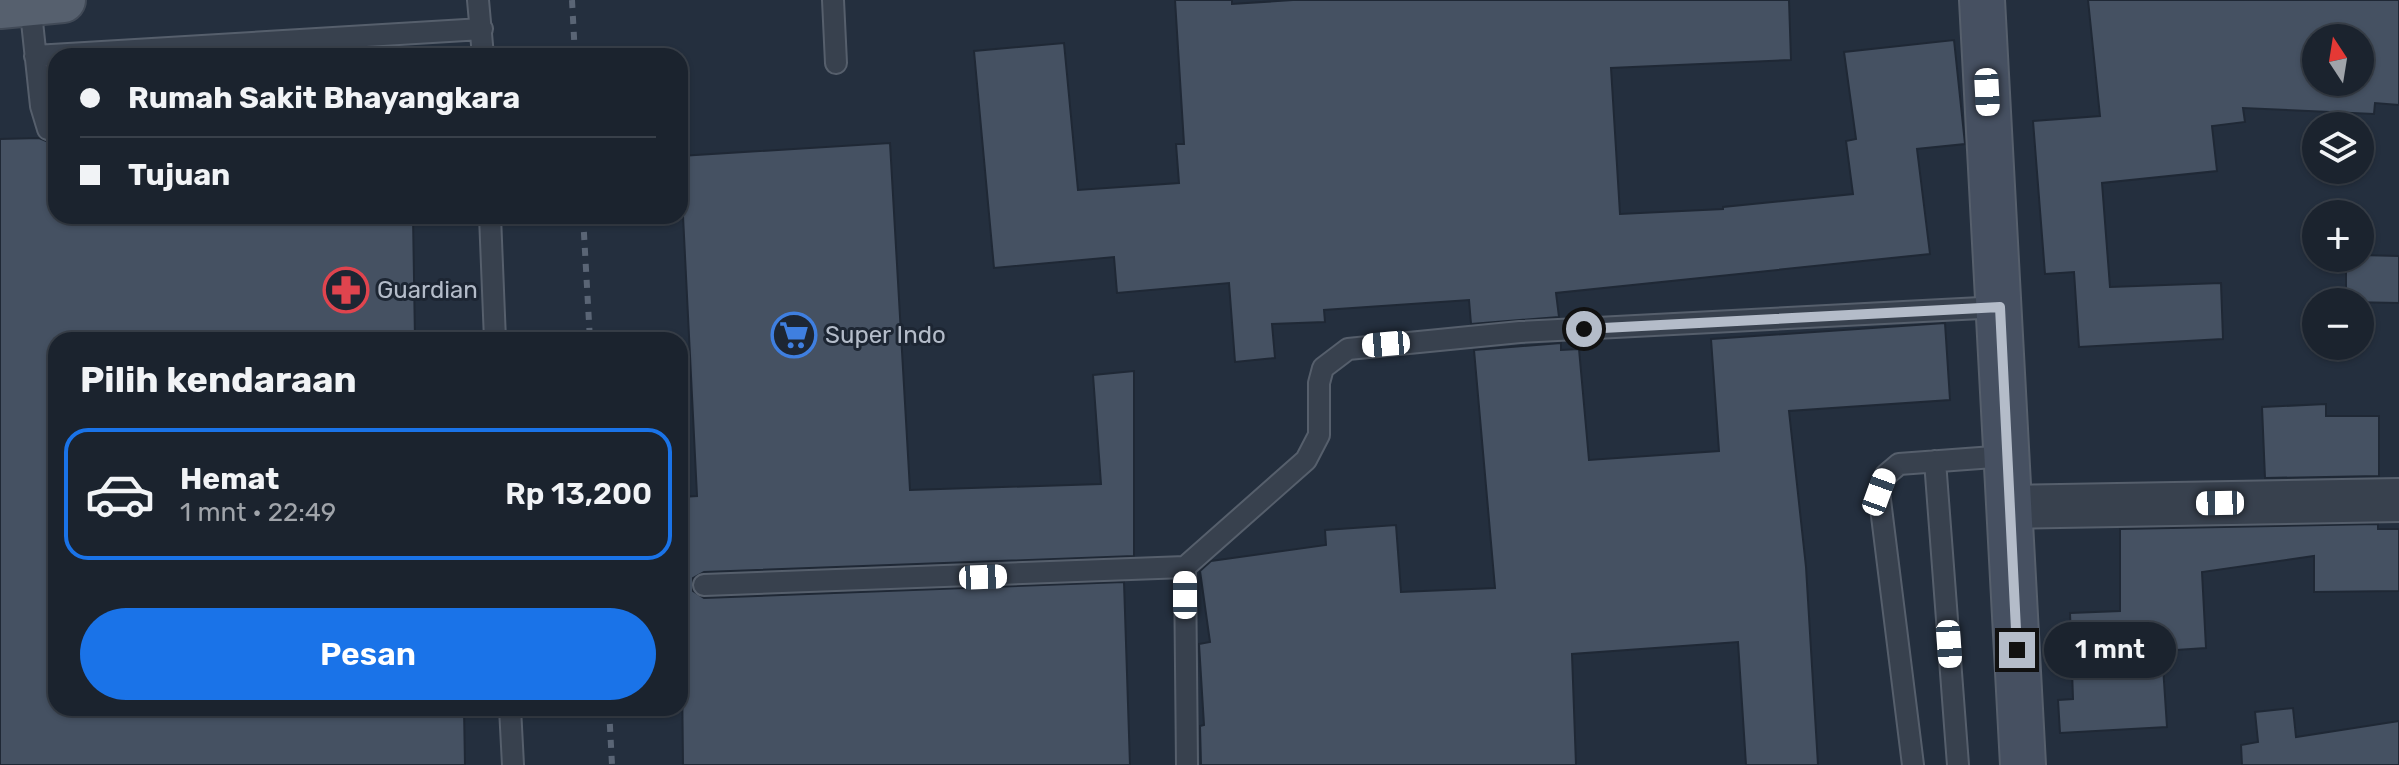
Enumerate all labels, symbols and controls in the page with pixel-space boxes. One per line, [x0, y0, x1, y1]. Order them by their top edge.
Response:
north arrow [2302, 24, 2374, 96]
map controls [2302, 24, 2374, 360]
car [1974, 67, 2000, 117]
text: Rumah Sakit Bhayangkara [128, 80, 520, 116]
button: layers [2302, 112, 2374, 184]
text: Tujuan [128, 157, 230, 193]
button: + [2302, 200, 2374, 272]
pharmacy icon: Guardian [322, 266, 370, 314]
place label: Guardian [377, 276, 478, 304]
button: − [2302, 288, 2374, 360]
supermarket icon: Super Indo [770, 311, 818, 359]
route start [1566, 311, 1602, 347]
place label: Super Indo [825, 321, 946, 349]
car [1361, 330, 1411, 358]
text: Pilih kendaraan [80, 358, 357, 401]
icon: car [84, 458, 156, 530]
text: Hemat [180, 461, 279, 497]
car [1860, 465, 1898, 519]
text: Rp 13,200 [505, 476, 652, 512]
car [2196, 491, 2244, 515]
text: 1 mnt · 22:49 [180, 497, 336, 528]
car [959, 564, 1007, 590]
car [1173, 571, 1197, 619]
button: Pesan [80, 608, 656, 700]
car [1935, 619, 1963, 669]
callout: 1 mnt [2045, 622, 2177, 678]
route end [1999, 632, 2035, 668]
text: 1 mnt [2075, 634, 2145, 665]

